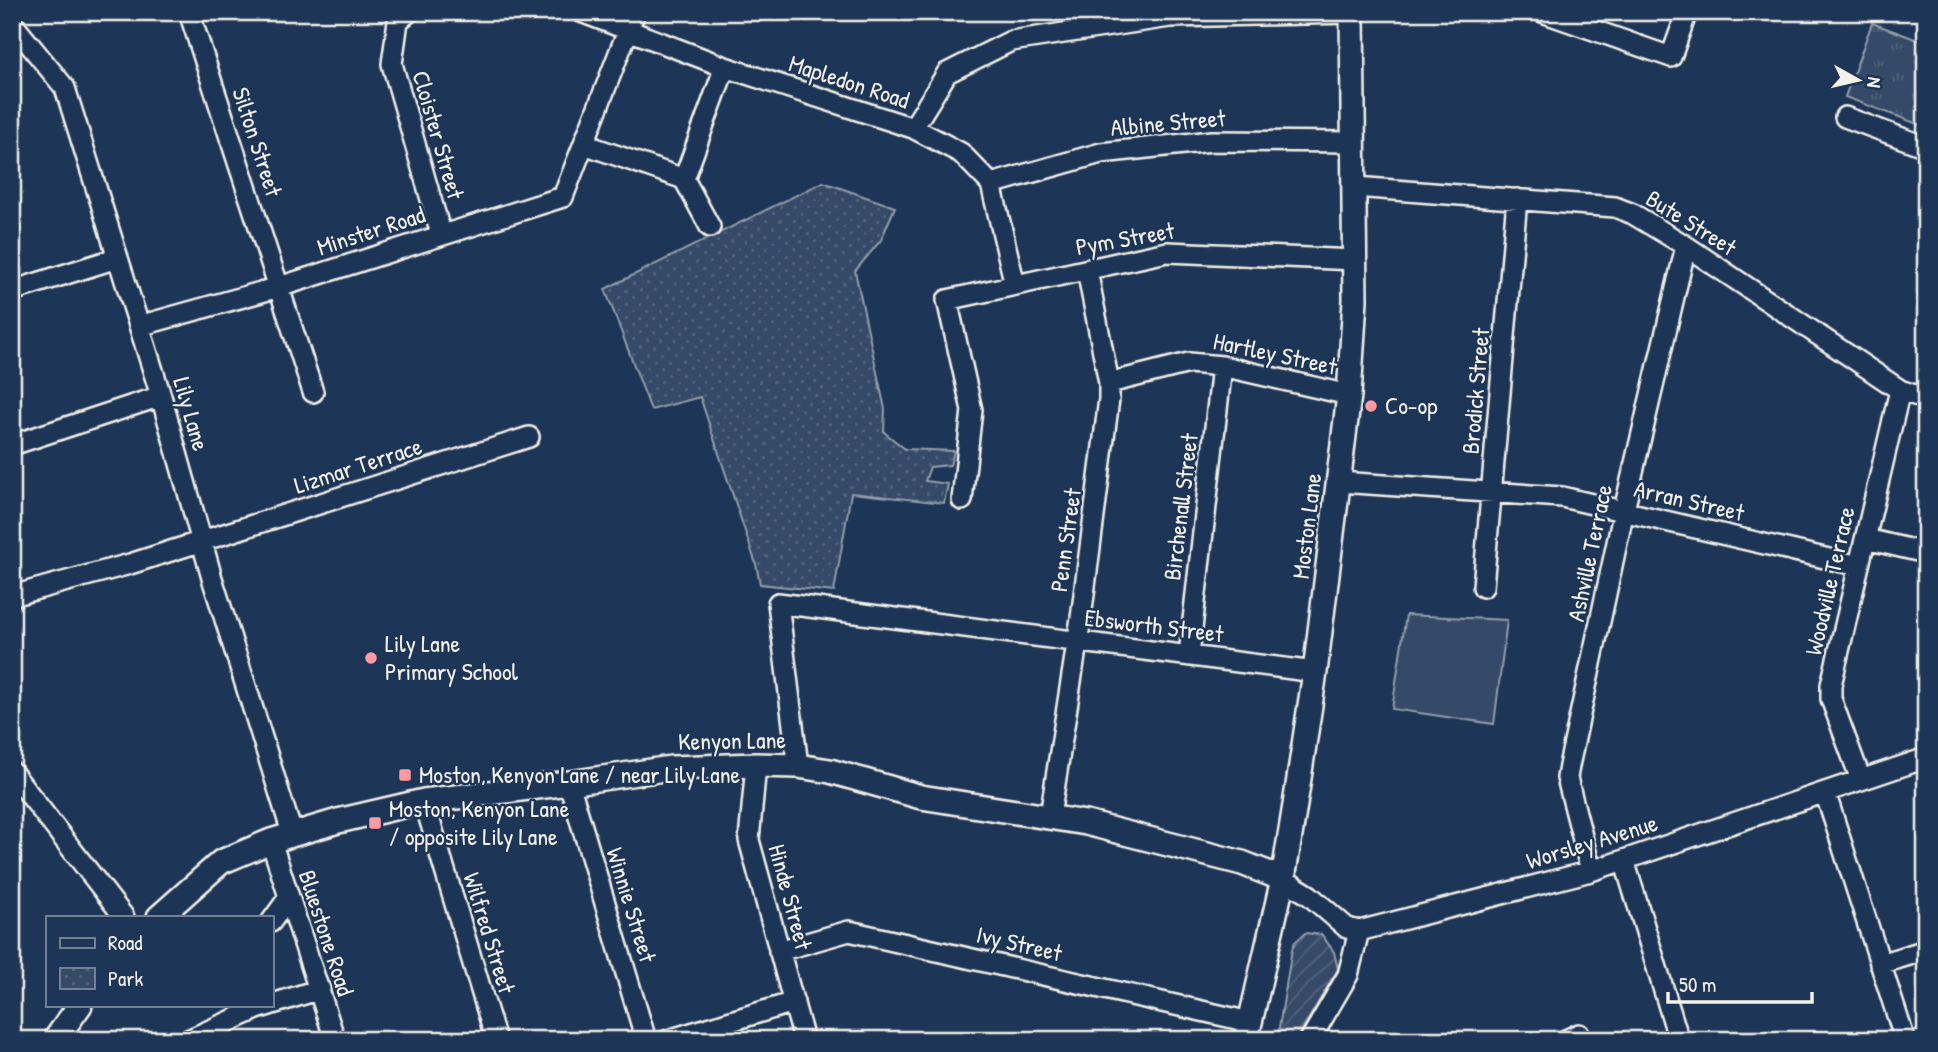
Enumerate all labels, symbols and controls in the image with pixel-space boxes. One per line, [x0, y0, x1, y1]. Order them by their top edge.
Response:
north arrow [1822, 46, 1892, 116]
street label: Mapledon Road [785, 47, 914, 116]
street label: Cloister Street [405, 67, 473, 203]
text: N [1861, 76, 1888, 89]
street label: Silton Street [225, 83, 291, 201]
street label: Albine Street [1109, 101, 1227, 143]
street label: Bute Street [1640, 182, 1743, 263]
street label: Minster Road [313, 198, 429, 263]
street label: Pym Street [1073, 213, 1177, 262]
street label: Hartley Street [1210, 324, 1341, 382]
street label: Brodick Street [1454, 326, 1497, 455]
street label: Lily Lane [166, 373, 218, 455]
place label: Co-op [1385, 389, 1437, 421]
marker: Co-op [1363, 398, 1379, 414]
street label: Lizmar Terrace [290, 429, 426, 501]
street label: Birchenall Street [1155, 431, 1205, 582]
street label: Moston Lane [1284, 471, 1328, 581]
street label: Arran Street [1631, 472, 1748, 528]
street label: Ashville Terrace [1559, 481, 1619, 624]
street label: Penn Street [1042, 485, 1088, 594]
street label: Woodville Terrace [1796, 503, 1862, 658]
street label: Ebsworth Street [1083, 601, 1226, 649]
place label: Lily Lane Primary School [385, 627, 519, 687]
marker: Lily Lane Primary School [363, 650, 379, 666]
street label: Kenyon Lane [678, 723, 787, 757]
place label: Moston, Kenyon Lane / near Lily Lane [419, 758, 741, 790]
marker: Moston, Kenyon Lane / near Lily Lane [397, 767, 413, 783]
place label: Moston, Kenyon Lane / opposite Lily Lane [389, 792, 570, 852]
street label: Worsley Avenue [1522, 806, 1662, 876]
marker: Moston, Kenyon Lane / opposite Lily Lane [367, 815, 383, 831]
street label: Hinde Street [762, 841, 821, 954]
street label: Winnie Street [599, 844, 665, 967]
street label: Bluestone Road [292, 866, 362, 1000]
street label: Wilfred Street [456, 868, 524, 998]
legend [46, 916, 273, 1006]
street label: Ivy Street [973, 918, 1066, 969]
text: Road [108, 928, 142, 957]
scale bar [1668, 961, 1812, 1005]
text: Park [108, 964, 143, 993]
text: 50 m [1679, 970, 1716, 999]

